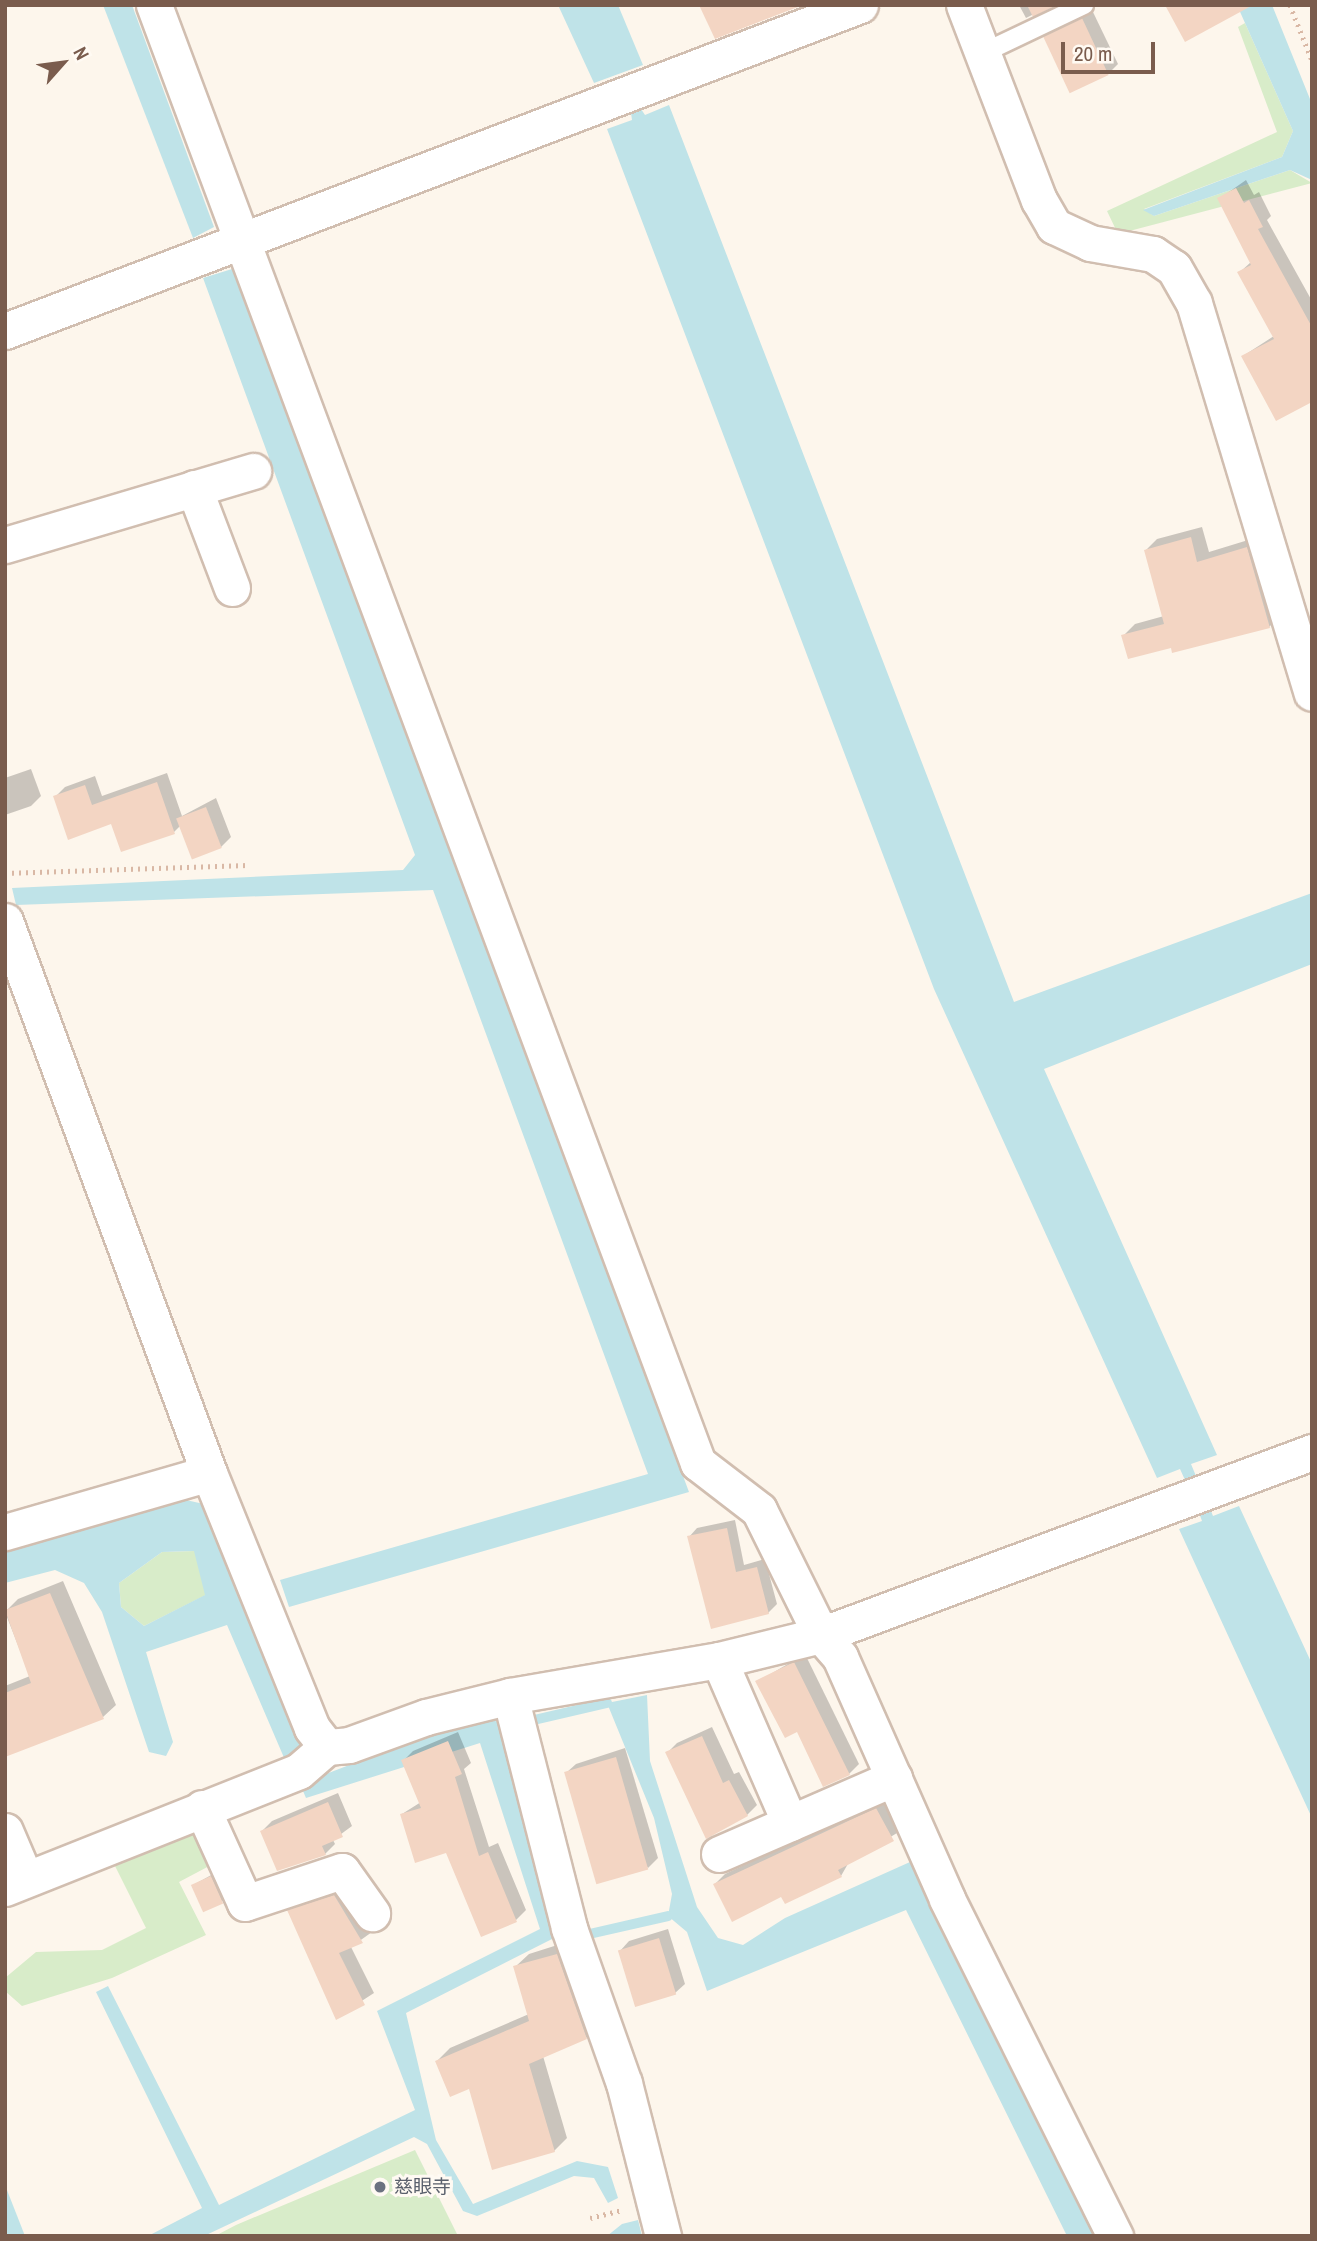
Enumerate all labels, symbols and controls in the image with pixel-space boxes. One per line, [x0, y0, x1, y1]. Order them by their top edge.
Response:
north arrow [28, 28, 98, 98]
scale bar [1065, 28, 1160, 72]
text: 20 m [1074, 39, 1112, 68]
text: N [67, 42, 96, 64]
place label: 慈眼寺 [394, 2176, 451, 2198]
marker: 慈眼寺 [372, 2179, 388, 2195]

